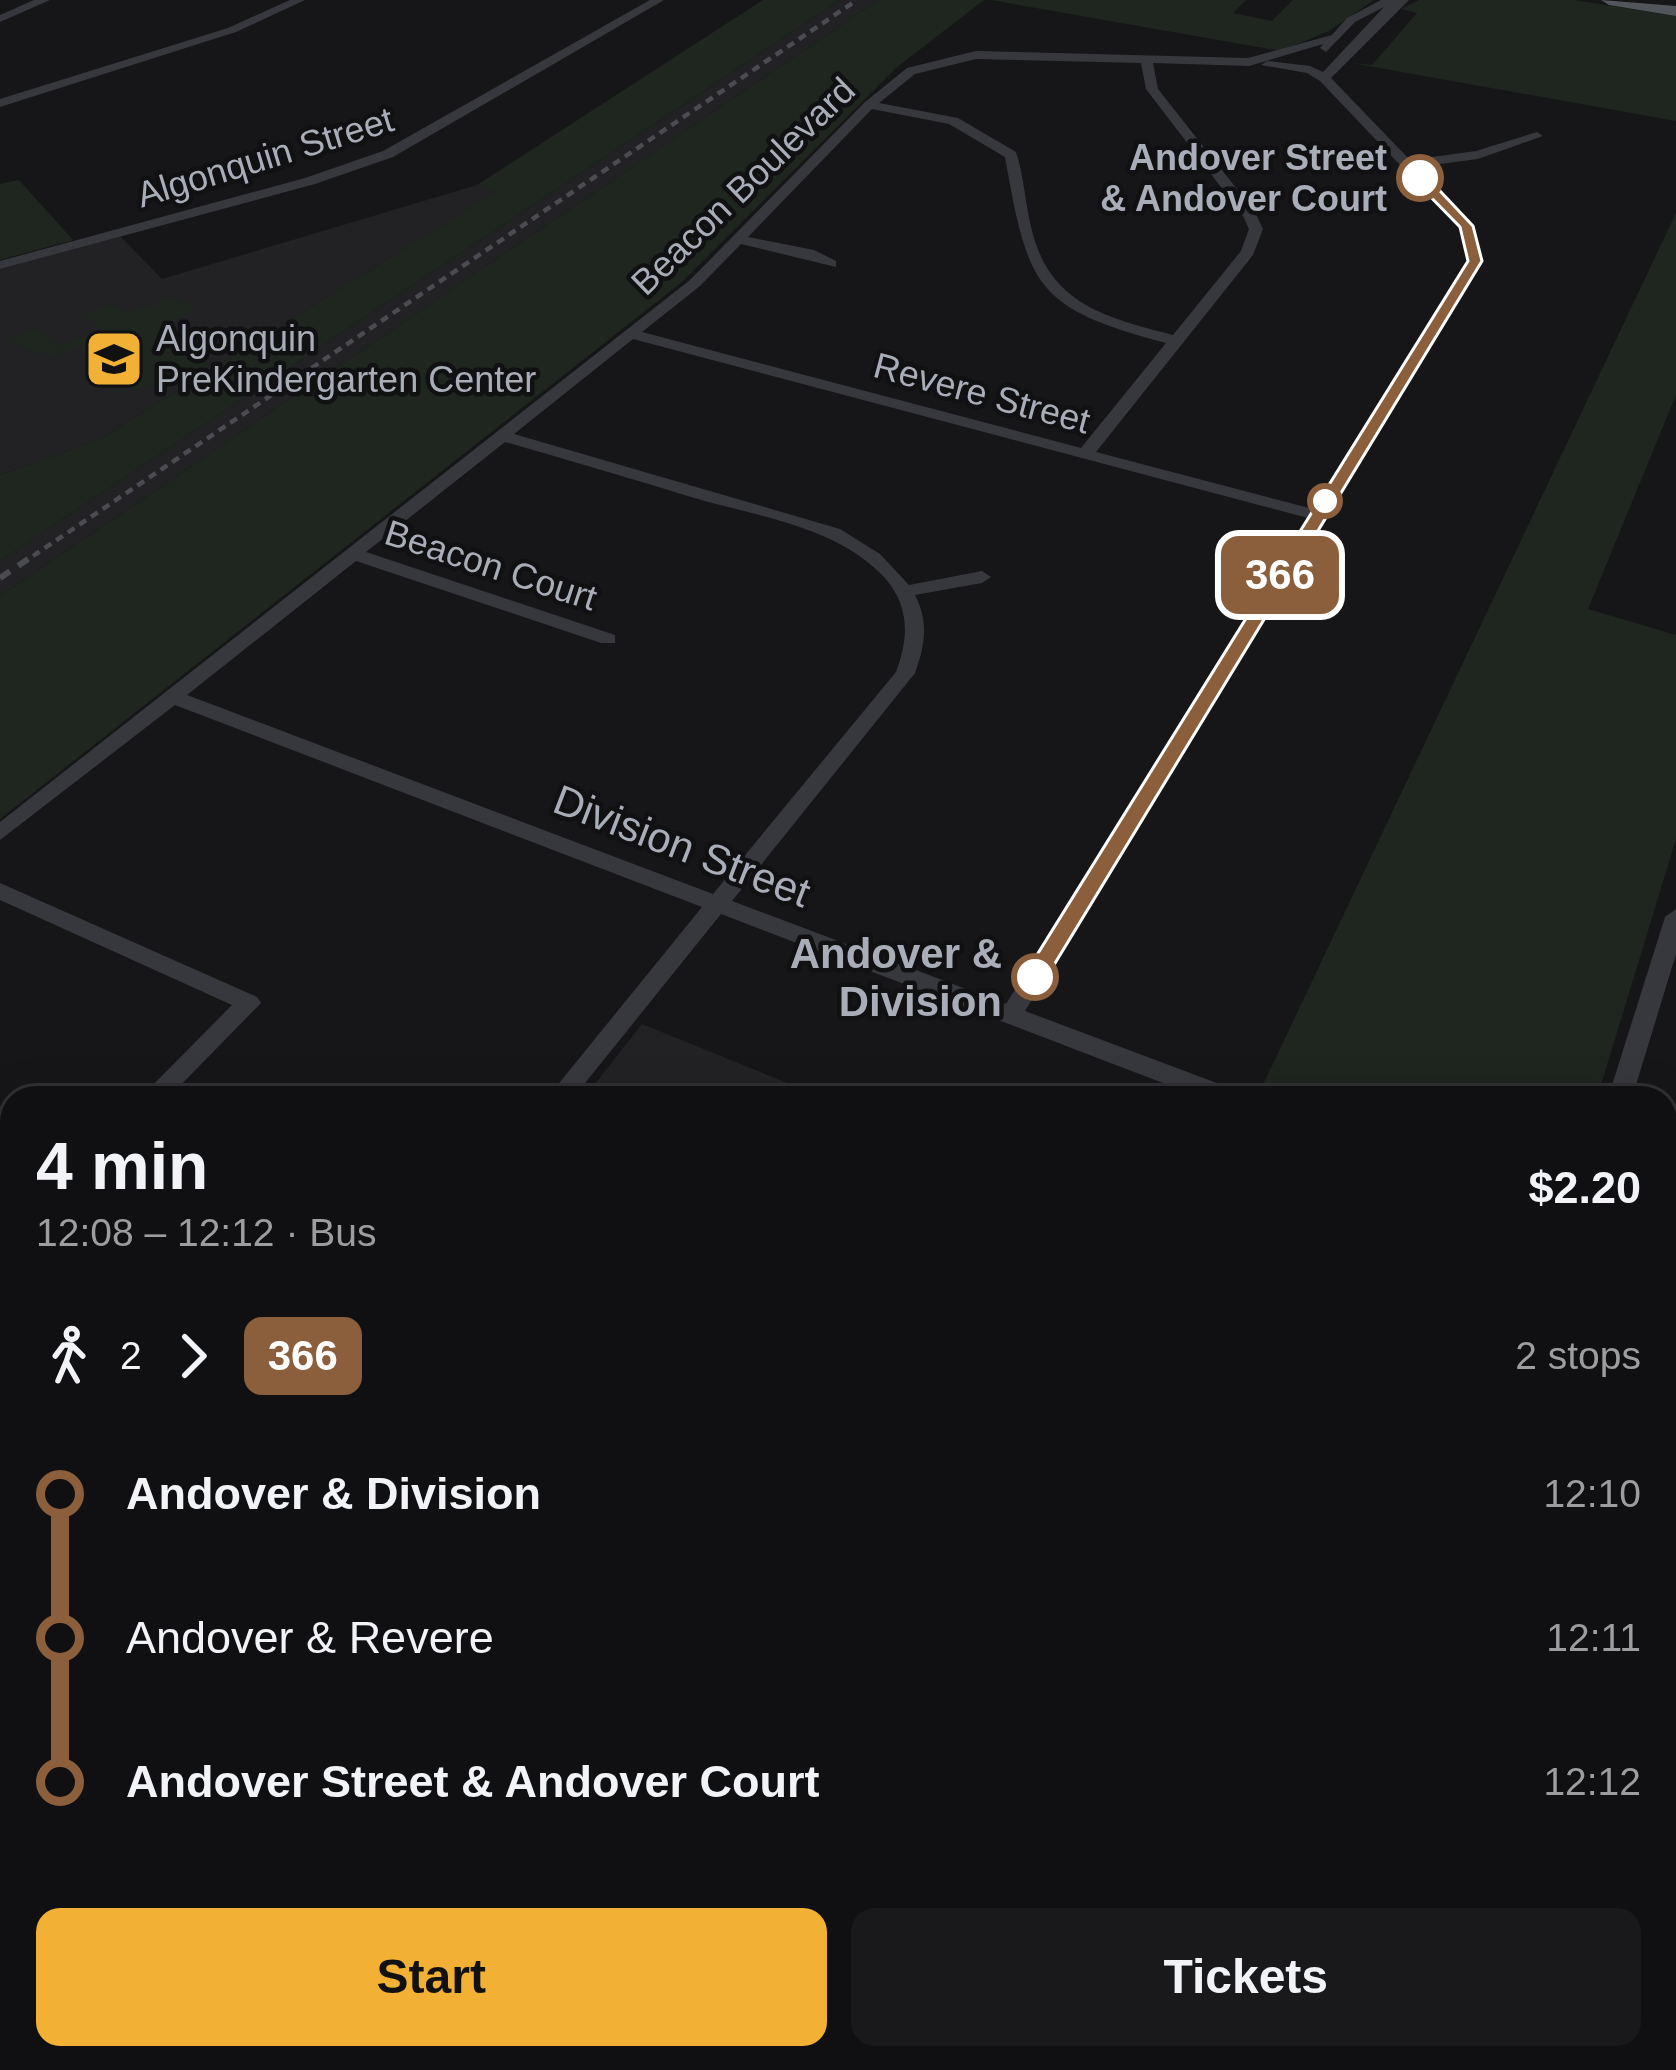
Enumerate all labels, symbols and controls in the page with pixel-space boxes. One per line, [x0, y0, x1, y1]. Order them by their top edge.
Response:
street label: Beacon Boulevard [623, 69, 863, 303]
street label: Algonquin Street [132, 98, 398, 216]
place label: Andover Street & Andover Court [1100, 137, 1387, 219]
marker: Andover Street & Andover Court [1398, 156, 1442, 200]
place label: Algonquin PreKindergarten Center [156, 318, 536, 400]
school or university icon: Algonquin PreKindergarten Center [83, 328, 145, 390]
street label: Revere Street [869, 344, 1095, 442]
unlabelled marker [1309, 485, 1341, 517]
street label: Beacon Court [380, 511, 602, 619]
line badge: 366 [1211, 536, 1349, 614]
text: 366 [1245, 551, 1315, 598]
street label: Division Street [547, 776, 817, 917]
place label: Andover & Division [790, 930, 1002, 1025]
marker: Andover & Division [1013, 955, 1057, 999]
text: 4 min [36, 1129, 208, 1203]
text: $2.20 [1528, 1162, 1641, 1213]
text: 12:08 – 12:12 · Bus [36, 1211, 376, 1254]
icon: walk [36, 1323, 102, 1389]
icon: forward [160, 1323, 226, 1389]
text: 366 [268, 1332, 338, 1379]
text: 2 [120, 1334, 142, 1377]
text: 2 stops [1515, 1334, 1641, 1377]
text: Andover & Division [126, 1468, 541, 1519]
text: 12:10 [1543, 1472, 1641, 1515]
text: Andover & Revere [126, 1612, 494, 1663]
text: 12:11 [1546, 1616, 1641, 1659]
text: Andover Street & Andover Court [126, 1756, 819, 1807]
text: 12:12 [1543, 1760, 1641, 1803]
button: Start [36, 1908, 827, 2046]
button: Tickets [851, 1908, 1641, 2046]

